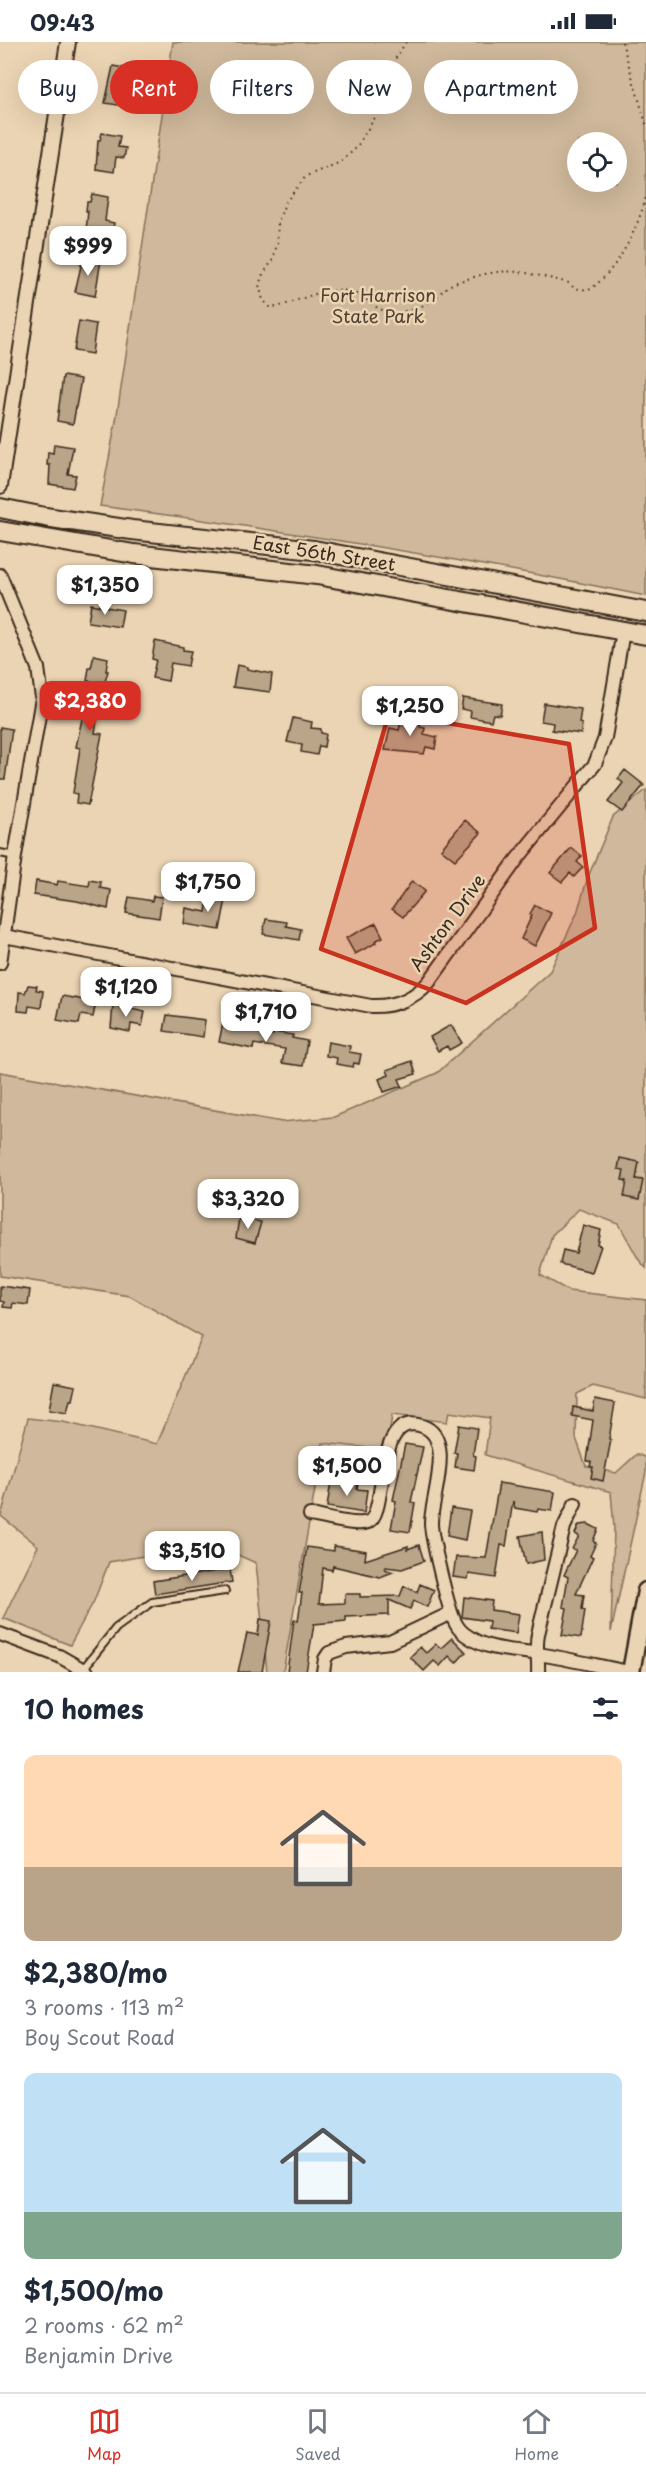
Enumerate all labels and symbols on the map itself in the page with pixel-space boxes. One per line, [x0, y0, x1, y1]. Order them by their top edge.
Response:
pin: $999 [52, 226, 124, 277]
park label: Fort Harrison State Park [320, 281, 436, 329]
street label: East 56th Street [251, 528, 398, 577]
pin: $1,350 [56, 565, 154, 616]
pin: $2,380 [41, 681, 139, 732]
pin: $1,250 [361, 686, 459, 737]
pin: $1,750 [159, 862, 257, 913]
street label: Ashton Drive [402, 868, 491, 976]
pin: $1,120 [77, 967, 175, 1018]
pin: $1,710 [217, 992, 315, 1043]
pin: $3,320 [199, 1179, 297, 1230]
pin: $1,500 [298, 1446, 396, 1497]
pin: $3,510 [143, 1531, 241, 1582]

